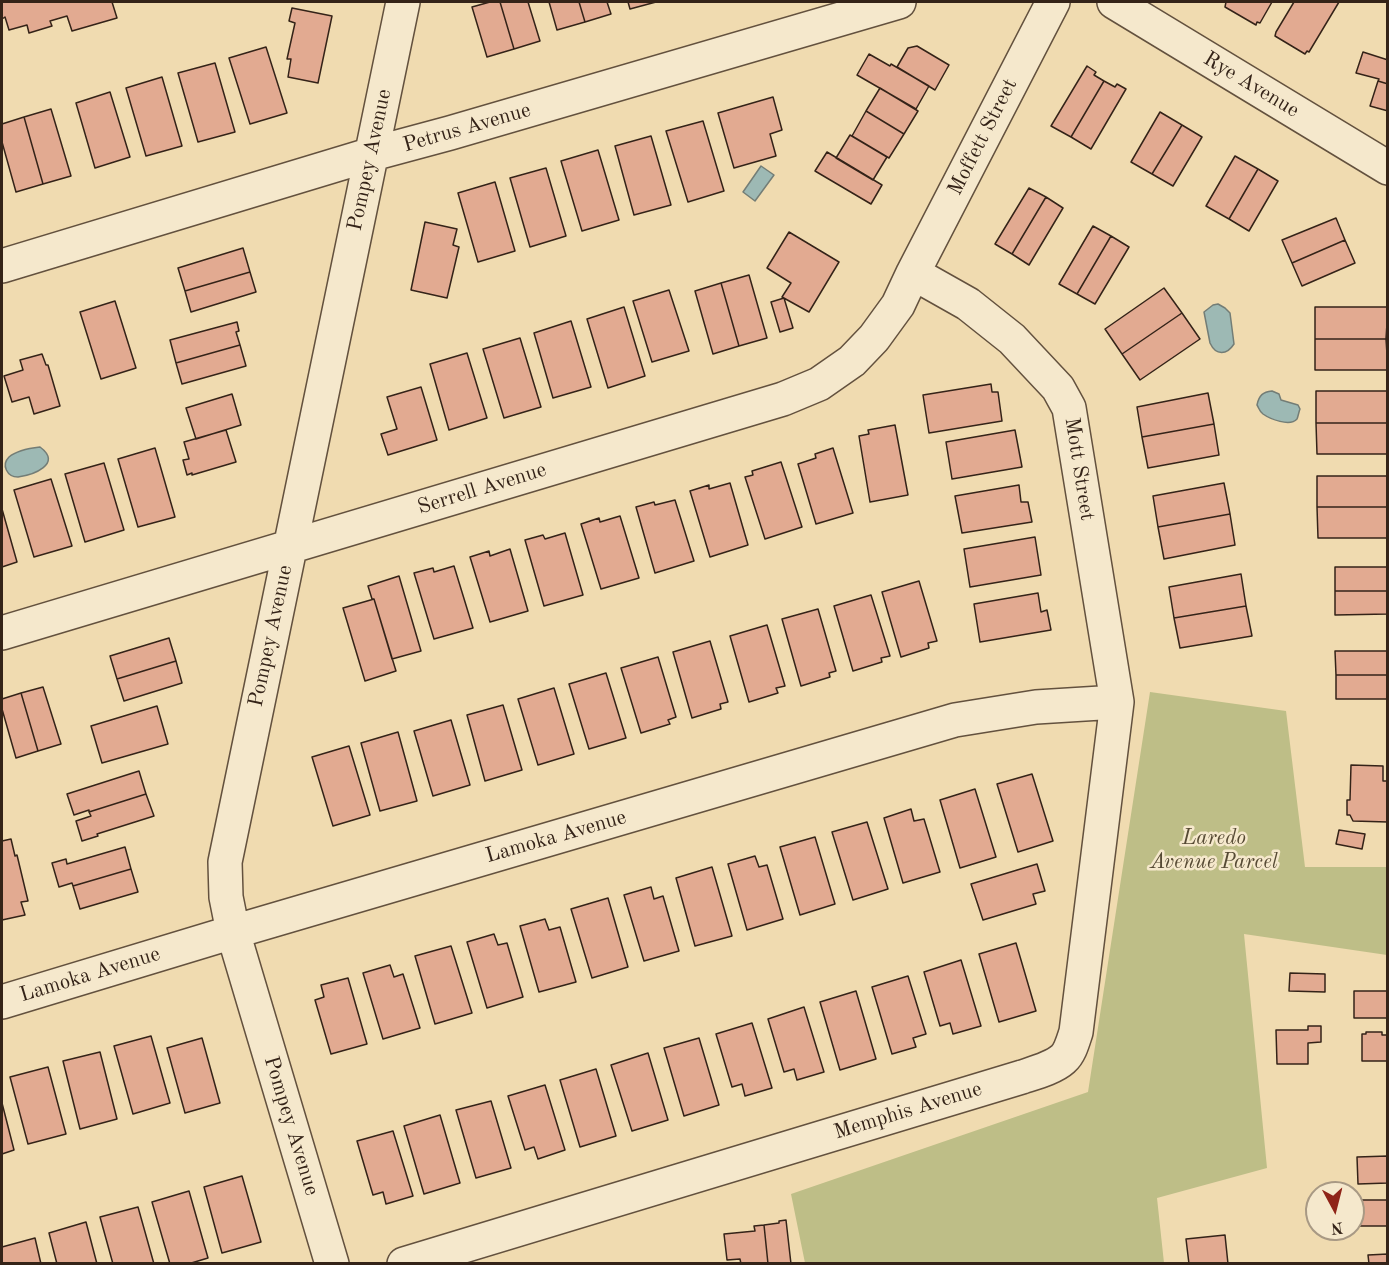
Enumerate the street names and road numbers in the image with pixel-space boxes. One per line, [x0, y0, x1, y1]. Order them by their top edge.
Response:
street label: Rye Avenue [1198, 47, 1304, 123]
street label: Moffett Street [943, 74, 1023, 200]
street label: Pompey Avenue [343, 87, 397, 233]
street label: Petrus Avenue [400, 98, 534, 158]
street label: Mott Street [1058, 416, 1100, 522]
street label: Serrell Avenue [414, 457, 550, 521]
street label: Pompey Avenue [244, 563, 298, 709]
street label: Lamoka Avenue [483, 805, 629, 869]
street label: Lamoka Avenue [17, 942, 163, 1008]
street label: Pompey Avenue [258, 1053, 324, 1199]
street label: Memphis Avenue [831, 1076, 985, 1146]

